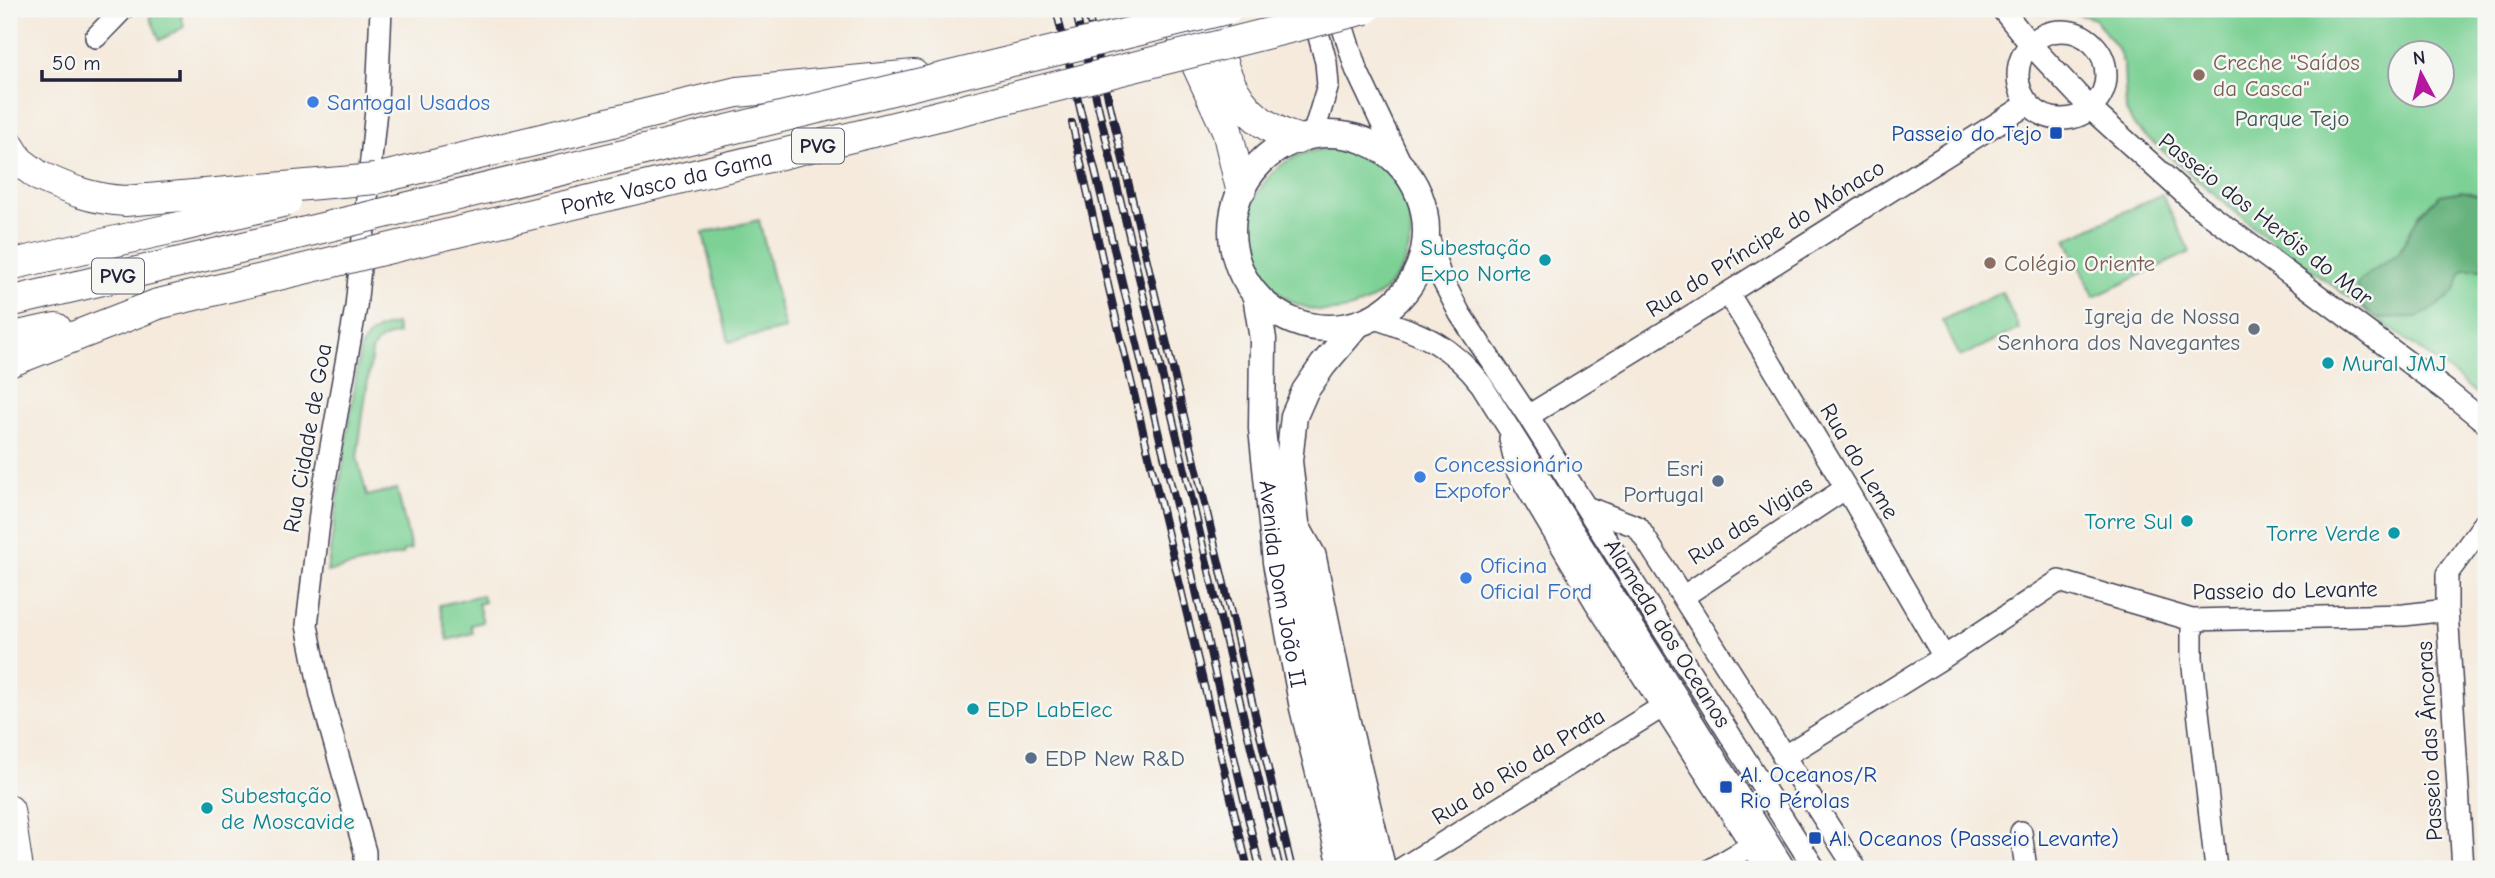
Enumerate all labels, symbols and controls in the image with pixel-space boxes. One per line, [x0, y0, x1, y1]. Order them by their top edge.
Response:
scale bar [42, 38, 180, 82]
north arrow [2386, 38, 2456, 108]
text: N [2412, 46, 2427, 70]
place label: Creche "Saídos da Casca" [2213, 49, 2360, 102]
text: 50 m [52, 51, 101, 75]
marker: Creche "Saídos da Casca" [2191, 67, 2207, 83]
place label: Santogal Usados [327, 89, 490, 116]
marker: Santogal Usados [305, 94, 321, 110]
park label: Parque Tejo [2235, 105, 2349, 132]
place label: Passeio do Tejo [1891, 120, 2042, 147]
marker: Passeio do Tejo [2048, 125, 2064, 141]
street label: Passeio dos Heróis do Mar [2153, 127, 2379, 312]
road number: PVG [792, 128, 844, 164]
street label: Ponte Vasco da Gama [558, 144, 775, 221]
street label: Rua do Príncipe do Mónaco [1641, 154, 1889, 323]
place label: Subestação Expo Norte [1420, 234, 1531, 287]
place label: Colégio Oriente [2004, 250, 2155, 277]
marker: Subestação Expo Norte [1537, 252, 1553, 268]
marker: Colégio Oriente [1982, 255, 1998, 271]
road number: PVG [92, 258, 144, 294]
place label: Igreja de Nossa Senhora dos Navegantes [1997, 303, 2240, 356]
marker: Igreja de Nossa Senhora dos Navegantes [2246, 321, 2262, 337]
street label: Rua Cidade de Goa [278, 341, 337, 535]
place label: Mural JMJ [2342, 350, 2447, 377]
marker: Mural JMJ [2320, 355, 2336, 371]
street label: Rua do Leme [1814, 398, 1905, 524]
place label: Concessionário Expofor [1434, 451, 1583, 504]
place label: Esri Portugal [1623, 455, 1704, 508]
marker: Concessionário Expofor [1412, 469, 1428, 485]
street label: Rua das Vigias [1683, 470, 1817, 571]
marker: Esri Portugal [1710, 473, 1726, 489]
street label: Avenida Dom João II [1253, 479, 1312, 690]
place label: Torre Sul [2084, 508, 2173, 535]
marker: Torre Sul [2179, 513, 2195, 529]
place label: Torre Verde [2266, 520, 2380, 547]
marker: Torre Verde [2386, 525, 2402, 541]
street label: Alameda dos Oceanos [1598, 534, 1737, 733]
place label: Oficina Oficial Ford [1480, 552, 1592, 605]
marker: Oficina Oficial Ford [1458, 570, 1474, 586]
street label: Passeio do Levante [2192, 575, 2378, 606]
street label: Passeio das Âncoras [2411, 640, 2448, 842]
place label: EDP LabElec [987, 696, 1113, 723]
marker: EDP LabElec [965, 701, 981, 717]
street label: Rua do Rio da Prata [1427, 702, 1610, 831]
place label: EDP New R&D [1045, 745, 1185, 772]
marker: EDP New R&D [1023, 750, 1039, 766]
place label: Al. Oceanos/R Rio Pérolas [1740, 761, 1877, 814]
marker: Al. Oceanos/R Rio Pérolas [1718, 779, 1734, 795]
place label: Subestação de Moscavide [221, 782, 355, 835]
marker: Subestação de Moscavide [199, 800, 215, 816]
place label: Al. Oceanos (Passeio Levante) [1829, 825, 2119, 852]
marker: Al. Oceanos (Passeio Levante) [1807, 830, 1823, 846]

